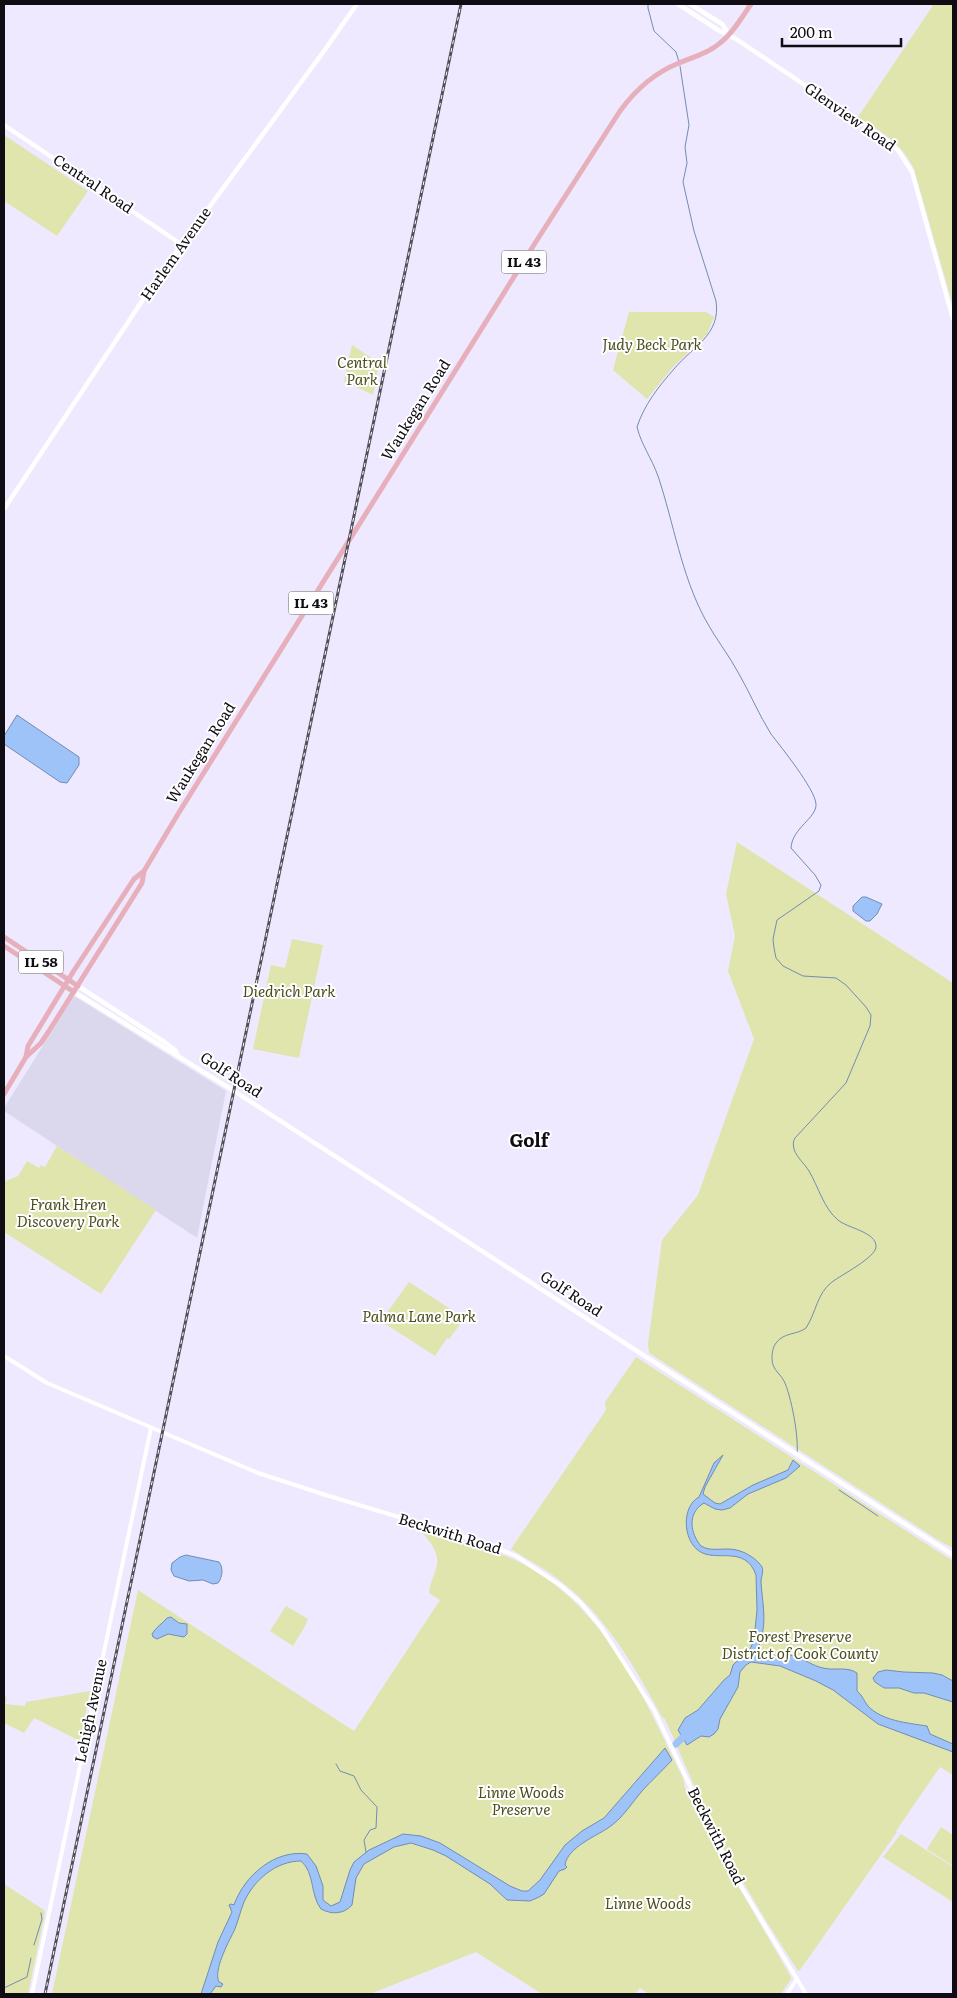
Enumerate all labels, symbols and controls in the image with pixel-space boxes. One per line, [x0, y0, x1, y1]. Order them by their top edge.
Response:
scale bar [782, 15, 901, 47]
text: 200 m [790, 20, 833, 43]
street label: Glenview Road [800, 76, 901, 156]
street label: Central Road [49, 147, 139, 218]
street label: Harlem Avenue [134, 201, 216, 305]
road number: IL 43 [502, 250, 546, 274]
park label: Judy Beck Park [602, 332, 703, 355]
park label: Central Park [337, 350, 388, 390]
street label: Waukegan Road [374, 354, 455, 464]
road number: IL 43 [288, 592, 334, 614]
street label: Waukegan Road [159, 697, 240, 807]
road number: IL 58 [18, 950, 64, 974]
park label: Diedrich Park [243, 979, 336, 1002]
street label: Golf Road [196, 1045, 267, 1102]
district label: Golf [509, 1126, 551, 1153]
park label: Frank Hren Discovery Park [16, 1192, 120, 1232]
street label: Golf Road [536, 1264, 607, 1321]
park label: Palma Lane Park [362, 1304, 477, 1327]
street label: Beckwith Road [396, 1506, 505, 1559]
park label: Forest Preserve District of Cook County [721, 1624, 879, 1664]
street label: Lehigh Avenue [67, 1656, 112, 1765]
park label: Linne Woods Preserve [478, 1780, 564, 1820]
street label: Beckwith Road [683, 1783, 752, 1888]
park label: Linne Woods [605, 1891, 691, 1914]

